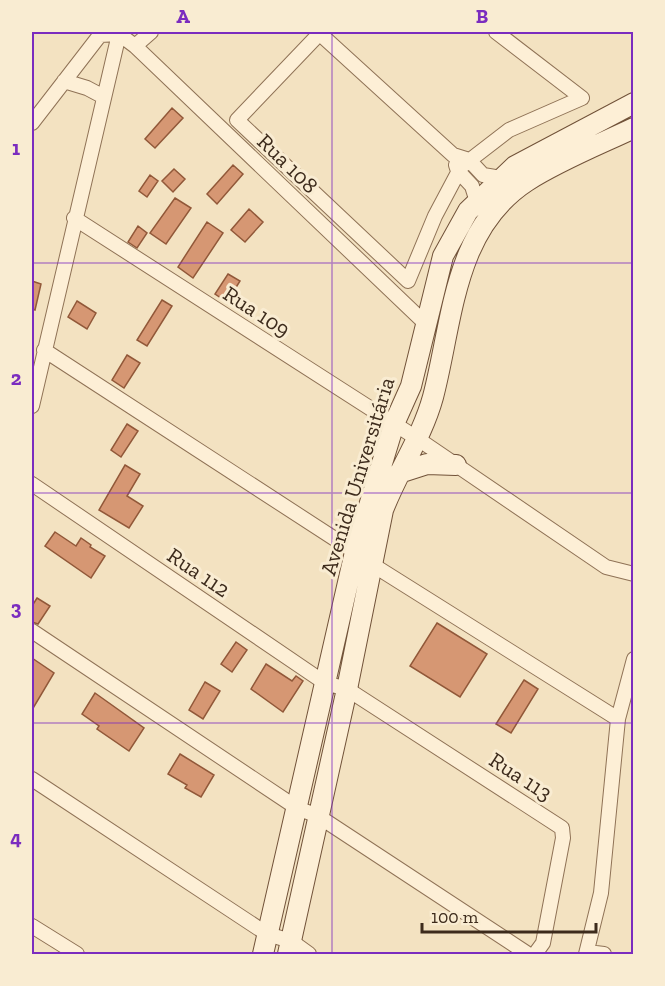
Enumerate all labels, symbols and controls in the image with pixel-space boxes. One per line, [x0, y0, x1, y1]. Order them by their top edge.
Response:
text: A [176, 4, 190, 28]
text: B [476, 4, 488, 28]
street label: Rua 108 [251, 128, 324, 199]
text: 1 [12, 136, 20, 160]
street label: Rua 109 [218, 280, 295, 343]
text: 2 [11, 366, 22, 390]
street label: Avenida Universitária [315, 374, 401, 578]
street label: Rua 112 [162, 542, 235, 603]
text: 3 [11, 596, 22, 620]
street label: Rua 113 [484, 746, 557, 807]
text: 4 [10, 826, 22, 850]
scale bar [422, 896, 596, 934]
text: 100 m [431, 906, 479, 928]

